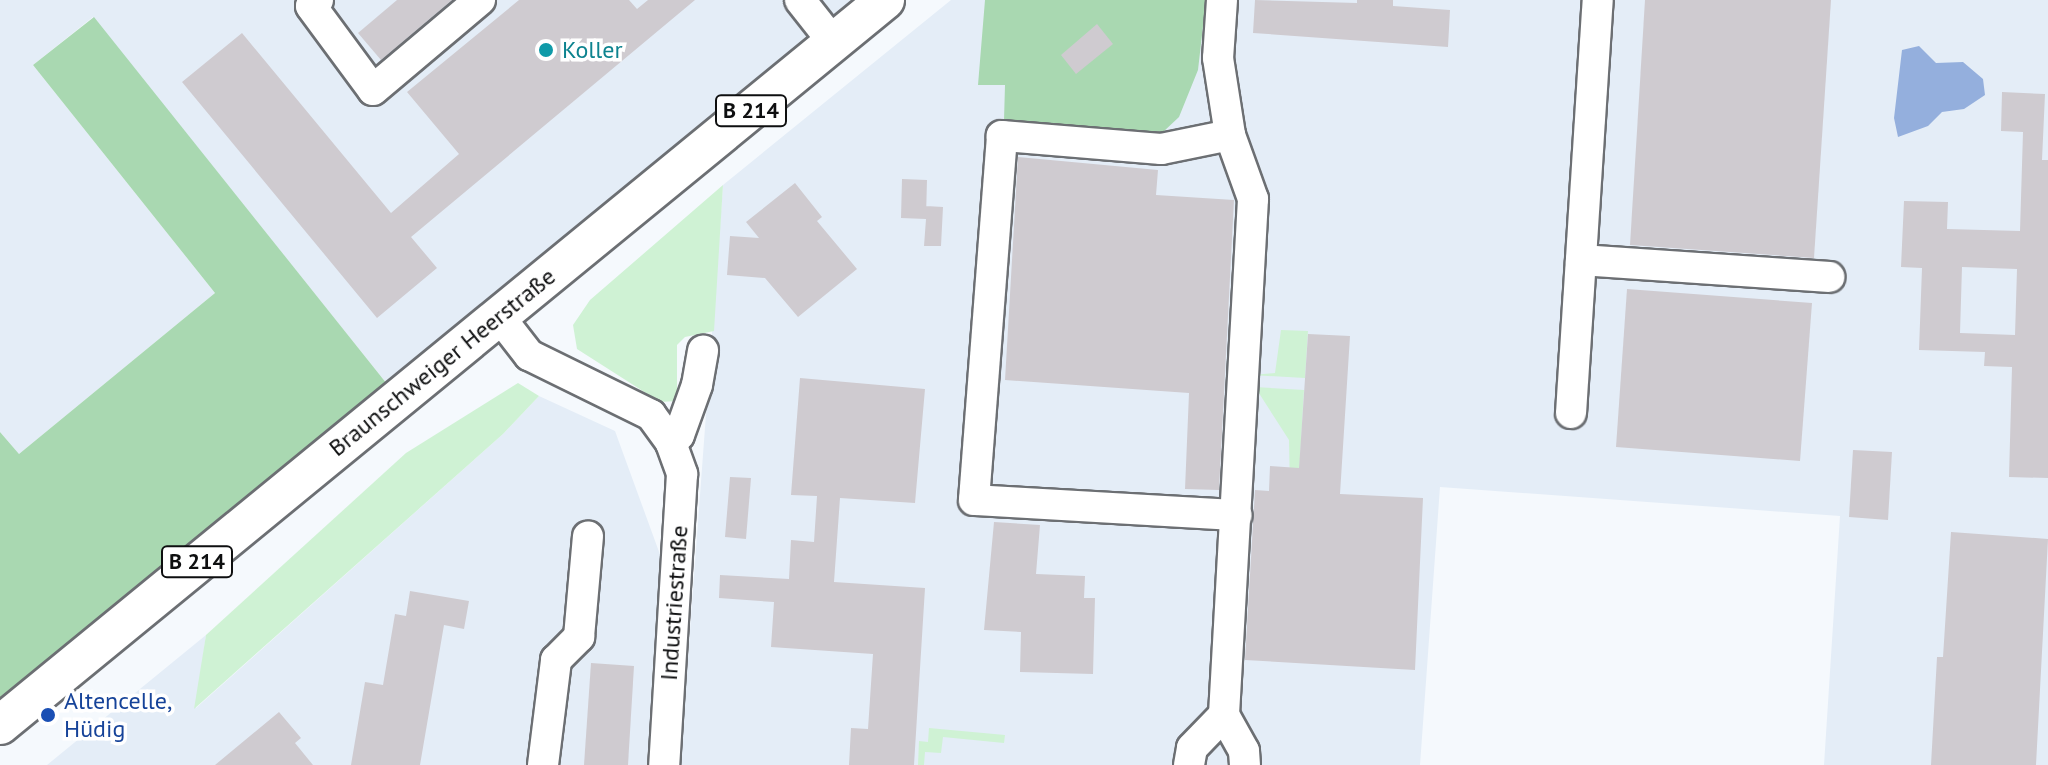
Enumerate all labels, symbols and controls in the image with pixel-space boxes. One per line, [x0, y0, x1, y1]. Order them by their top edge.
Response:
place label: Koller [562, 36, 623, 64]
marker: Koller [537, 41, 555, 59]
road number: B 214 [715, 93, 787, 129]
street label: Braunschweiger Heerstraße [323, 262, 561, 462]
street label: Industriestraße [654, 524, 694, 682]
road number: B 214 [161, 544, 233, 580]
place label: Altencelle, Hüdig [64, 687, 172, 743]
marker: Altencelle, Hüdig [39, 706, 57, 724]

